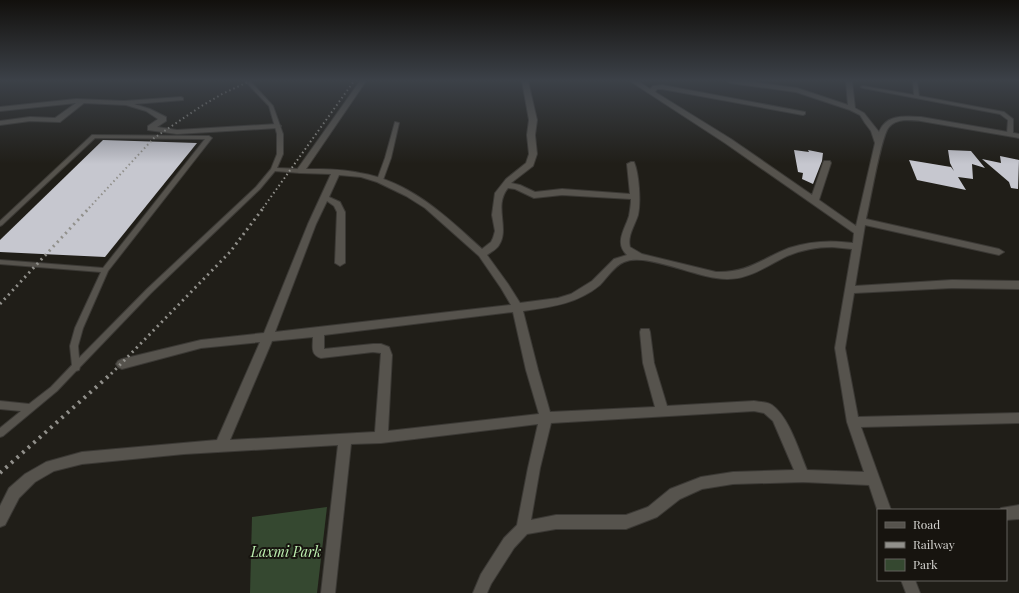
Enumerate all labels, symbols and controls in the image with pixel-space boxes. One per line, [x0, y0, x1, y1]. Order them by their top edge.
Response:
legend [877, 509, 1007, 581]
text: Road [913, 516, 940, 532]
text: Railway [913, 536, 955, 552]
park label: Laxmi Park [250, 542, 321, 561]
text: Park [913, 556, 938, 572]

